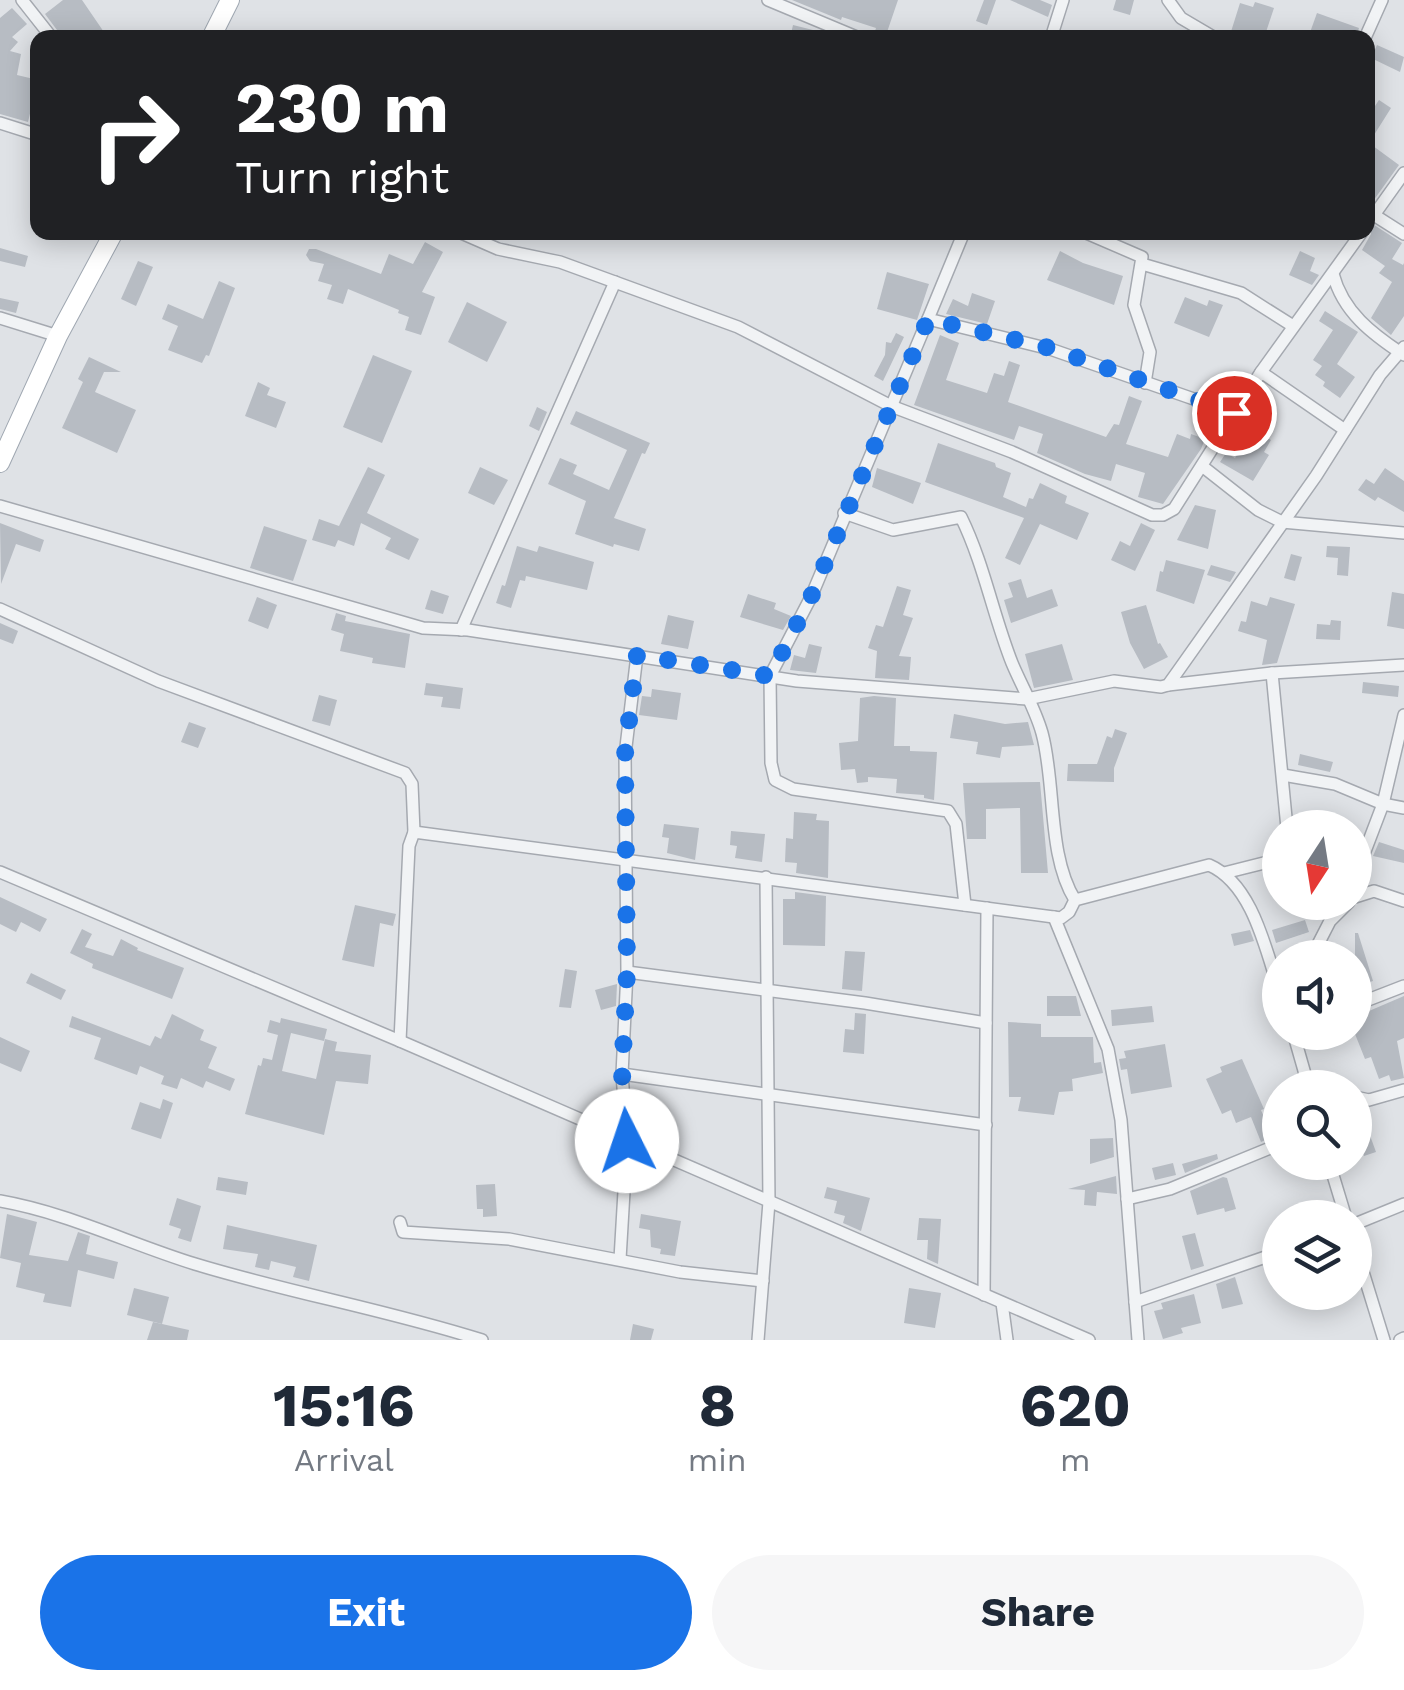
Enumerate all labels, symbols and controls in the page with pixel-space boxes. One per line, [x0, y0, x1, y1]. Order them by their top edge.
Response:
text: 230 m [235, 67, 449, 149]
icon: right [70, 70, 200, 200]
text: Turn right [235, 151, 449, 204]
pin [1192, 371, 1277, 456]
icon: arrive [1207, 386, 1262, 441]
north arrow [1262, 810, 1372, 920]
map controls [1262, 810, 1372, 1310]
button: sound [1262, 940, 1372, 1050]
button: search [1262, 1070, 1372, 1180]
position arrow [575, 1089, 679, 1193]
button: layers [1262, 1200, 1372, 1310]
text: 15:16 [273, 1370, 415, 1441]
text: 8 [698, 1370, 736, 1441]
text: 620 [1020, 1370, 1131, 1441]
text: Arrival [294, 1441, 394, 1479]
text: min [688, 1441, 747, 1479]
text: m [1060, 1441, 1091, 1479]
button: Exit [40, 1555, 692, 1670]
button: Share [712, 1555, 1364, 1670]

